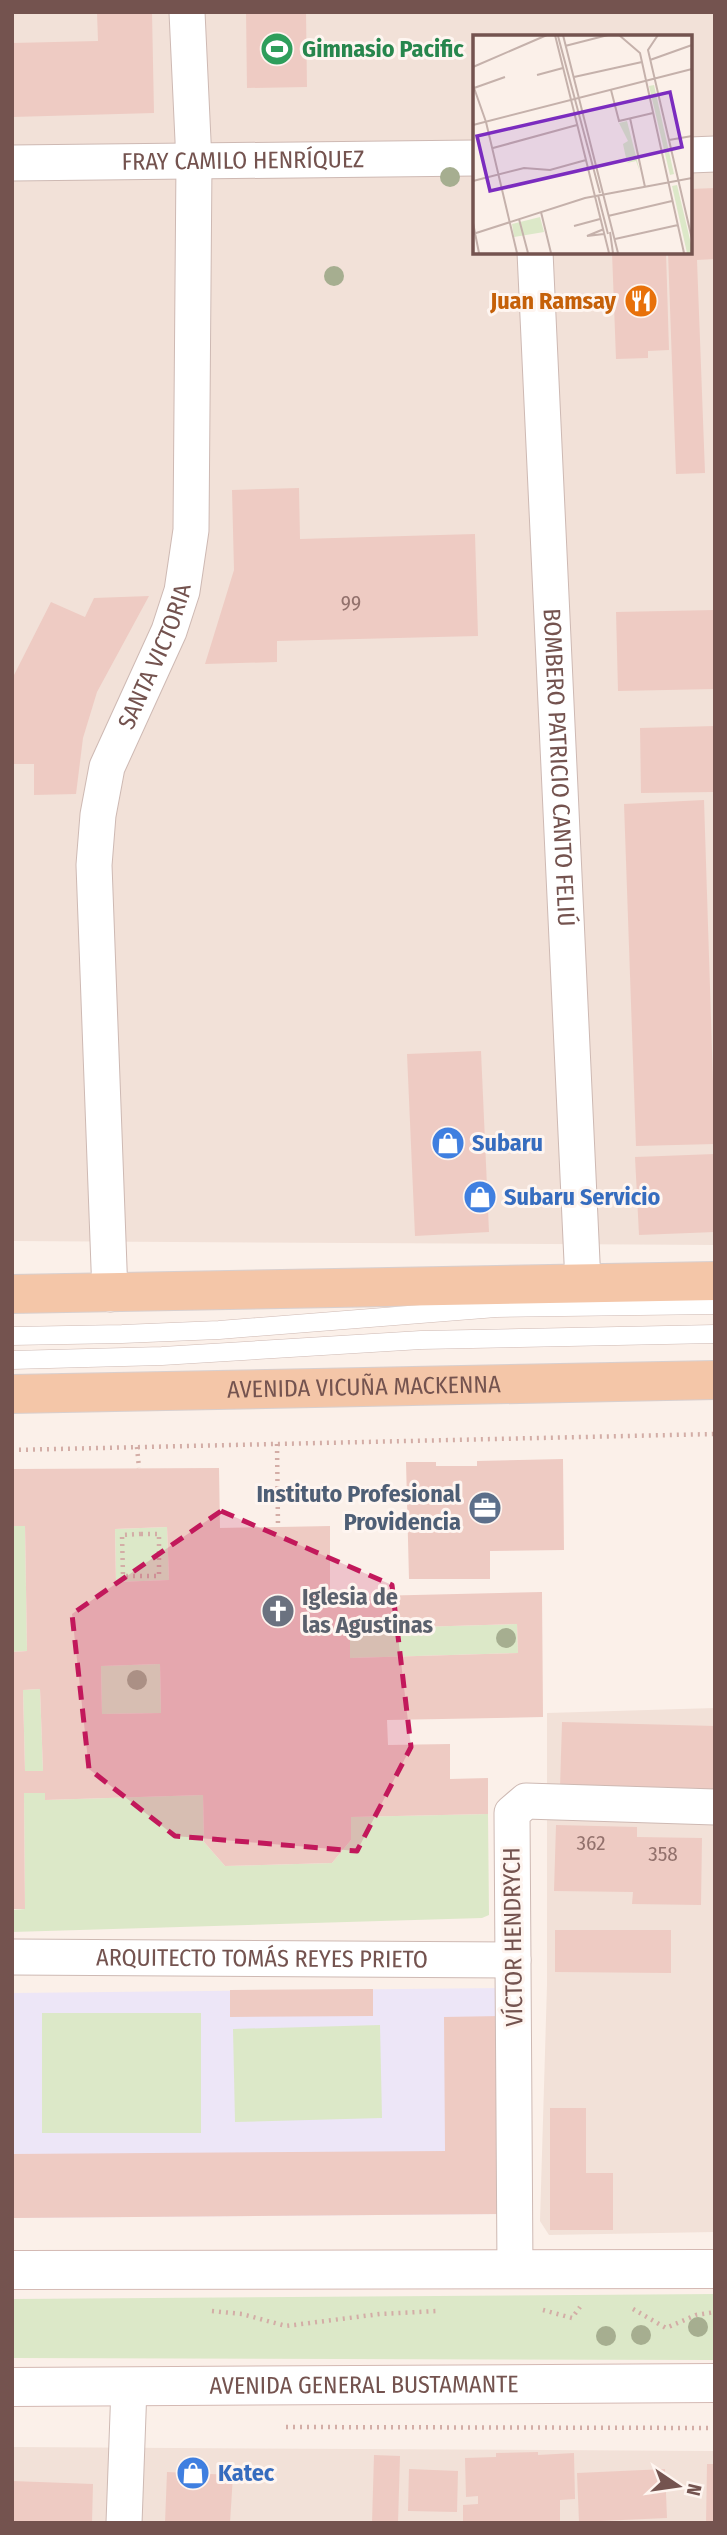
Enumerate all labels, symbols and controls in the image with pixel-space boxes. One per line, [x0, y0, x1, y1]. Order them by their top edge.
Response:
sports icon: Gimnasio Pacific [258, 30, 296, 68]
place label: Gimnasio Pacific [302, 35, 464, 63]
inset map [473, 35, 692, 254]
street label: FRAY CAMILO HENRÍQUEZ [122, 145, 364, 176]
restaurant icon: Juan Ramsay [622, 282, 660, 320]
place label: Juan Ramsay [489, 287, 617, 315]
street label: SANTA VICTORIA [112, 582, 197, 734]
house number: 99 [341, 590, 361, 616]
street label: BOMBERO PATRICIO CANTO FELIÚ [538, 608, 581, 927]
shop icon: Subaru [429, 1124, 467, 1162]
place label: Subaru [472, 1129, 543, 1157]
shop icon: Subaru Servicio [461, 1178, 499, 1216]
place label: Subaru Servicio [504, 1183, 660, 1211]
street label: AVENIDA VICUÑA MACKENNA [227, 1370, 501, 1404]
place label: Instituto Profesional Providencia [256, 1480, 461, 1536]
office icon: Instituto Profesional Providencia [466, 1489, 504, 1527]
place label: Iglesia de las Agustinas [302, 1583, 433, 1639]
church icon: Iglesia de las Agustinas [259, 1592, 297, 1630]
house number: 362 [577, 1830, 605, 1856]
house number: 358 [648, 1841, 678, 1867]
street label: VÍCTOR HENDRYCH [496, 1847, 529, 2027]
street label: ARQUITECTO TOMÁS REYES PRIETO [96, 1944, 428, 1973]
street label: AVENIDA GENERAL BUSTAMANTE [209, 2370, 519, 2400]
north arrow [643, 2451, 713, 2521]
shop icon: Katec [174, 2454, 212, 2492]
place label: Katec [218, 2459, 275, 2487]
text: N [682, 2482, 707, 2498]

